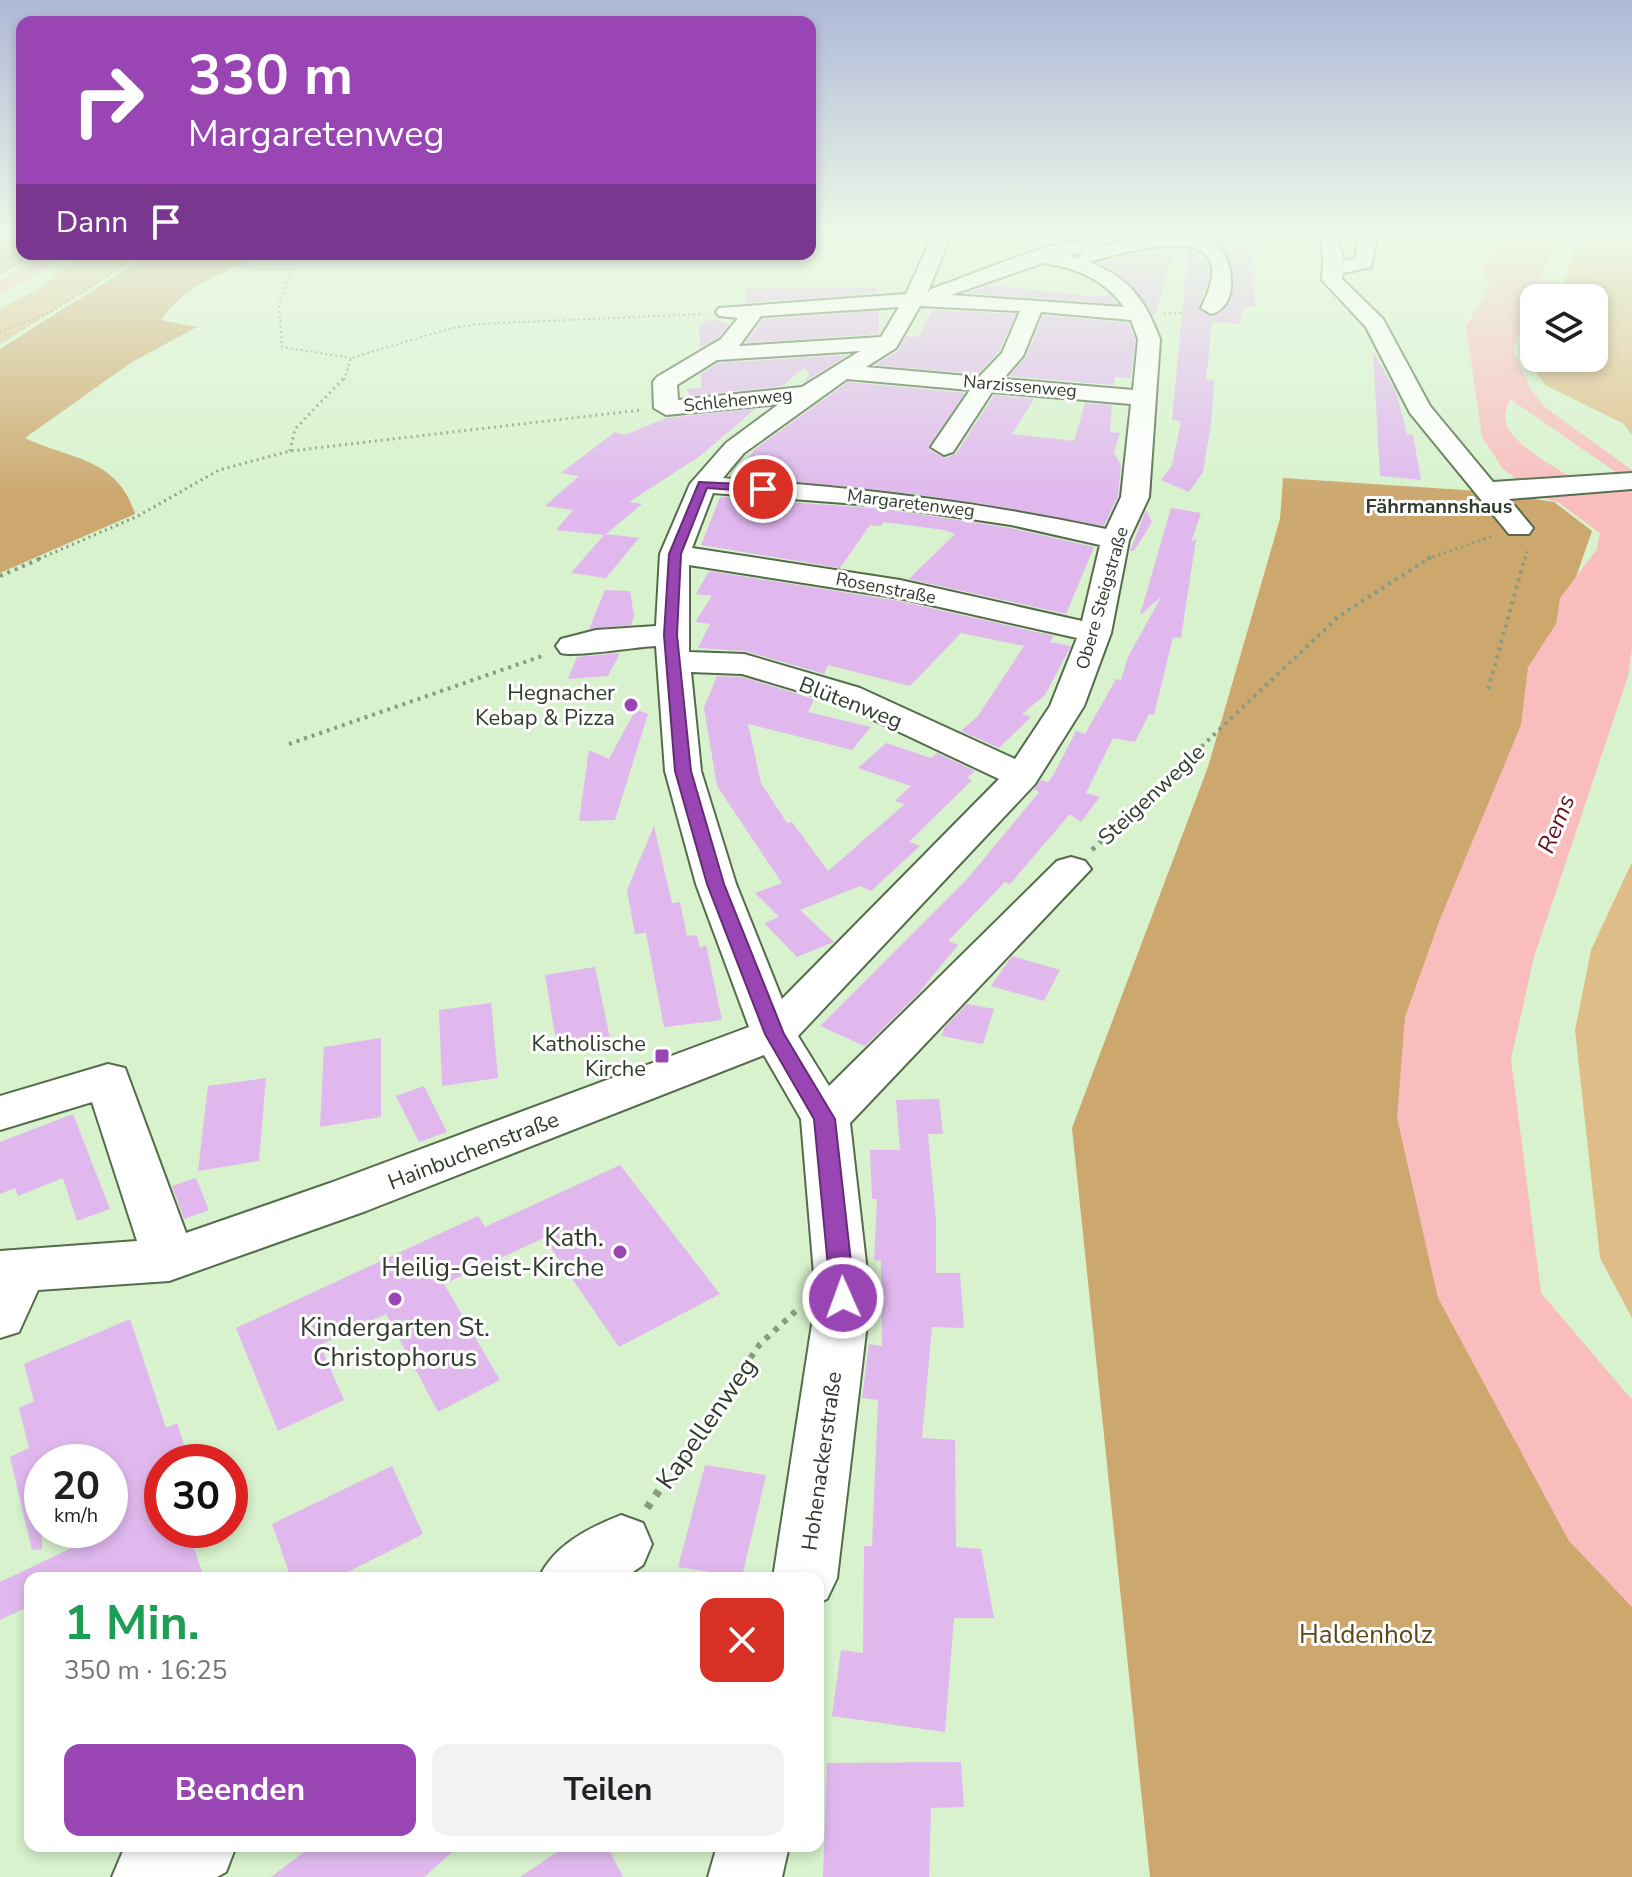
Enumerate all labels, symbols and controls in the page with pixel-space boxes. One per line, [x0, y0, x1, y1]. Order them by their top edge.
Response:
text: 330 m [188, 37, 353, 114]
icon: right [56, 48, 160, 152]
text: Margaretenweg [188, 110, 445, 159]
icon: arrive [144, 200, 188, 244]
text: Dann [56, 202, 128, 243]
map controls [1520, 284, 1608, 372]
button: layers [1520, 284, 1608, 372]
street label: Narzissenweg [962, 369, 1078, 403]
street label: Schlehenweg [682, 382, 794, 418]
pin [729, 455, 797, 523]
icon: arrive [741, 467, 785, 511]
street label: Margaretenweg [846, 483, 976, 523]
district label: Fährmannshaus [1366, 493, 1513, 520]
street label: Obere Steigstraße [1070, 524, 1134, 672]
street label: Rosenstraße [834, 567, 938, 609]
street label: Blütenweg [795, 670, 907, 736]
place label: Hegnacher Kebap & Pizza [475, 678, 615, 733]
marker: Hegnacher Kebap & Pizza [622, 696, 640, 714]
street label: Steigenwegle [1092, 737, 1212, 852]
water label: Rems [1530, 790, 1582, 858]
place label: Katholische Kirche [532, 1029, 646, 1084]
marker: Katholische Kirche [653, 1047, 671, 1065]
street label: Hainbuchenstraße [384, 1105, 563, 1197]
place label: Kath. Heilig-Geist-Kirche [381, 1220, 604, 1285]
marker: Kath. Heilig-Geist-Kirche [611, 1243, 629, 1261]
position arrow [801, 1256, 885, 1340]
marker: Kindergarten St. Christophorus [386, 1290, 404, 1308]
place label: Kindergarten St. Christophorus [300, 1310, 490, 1375]
street label: Kapellenweg [648, 1350, 765, 1496]
street label: Hohenackerstraße [795, 1370, 849, 1553]
speed limit sign: 30 [144, 1444, 248, 1548]
text: 20 [52, 1459, 100, 1513]
text: km/h [54, 1502, 98, 1529]
text: 1 Min. [64, 1590, 200, 1656]
button: close [700, 1598, 784, 1682]
park label: Haldenholz [1299, 1617, 1433, 1652]
text: 350 m · 16:25 [64, 1653, 227, 1688]
button: Beenden [64, 1744, 416, 1836]
button: Teilen [432, 1744, 784, 1836]

